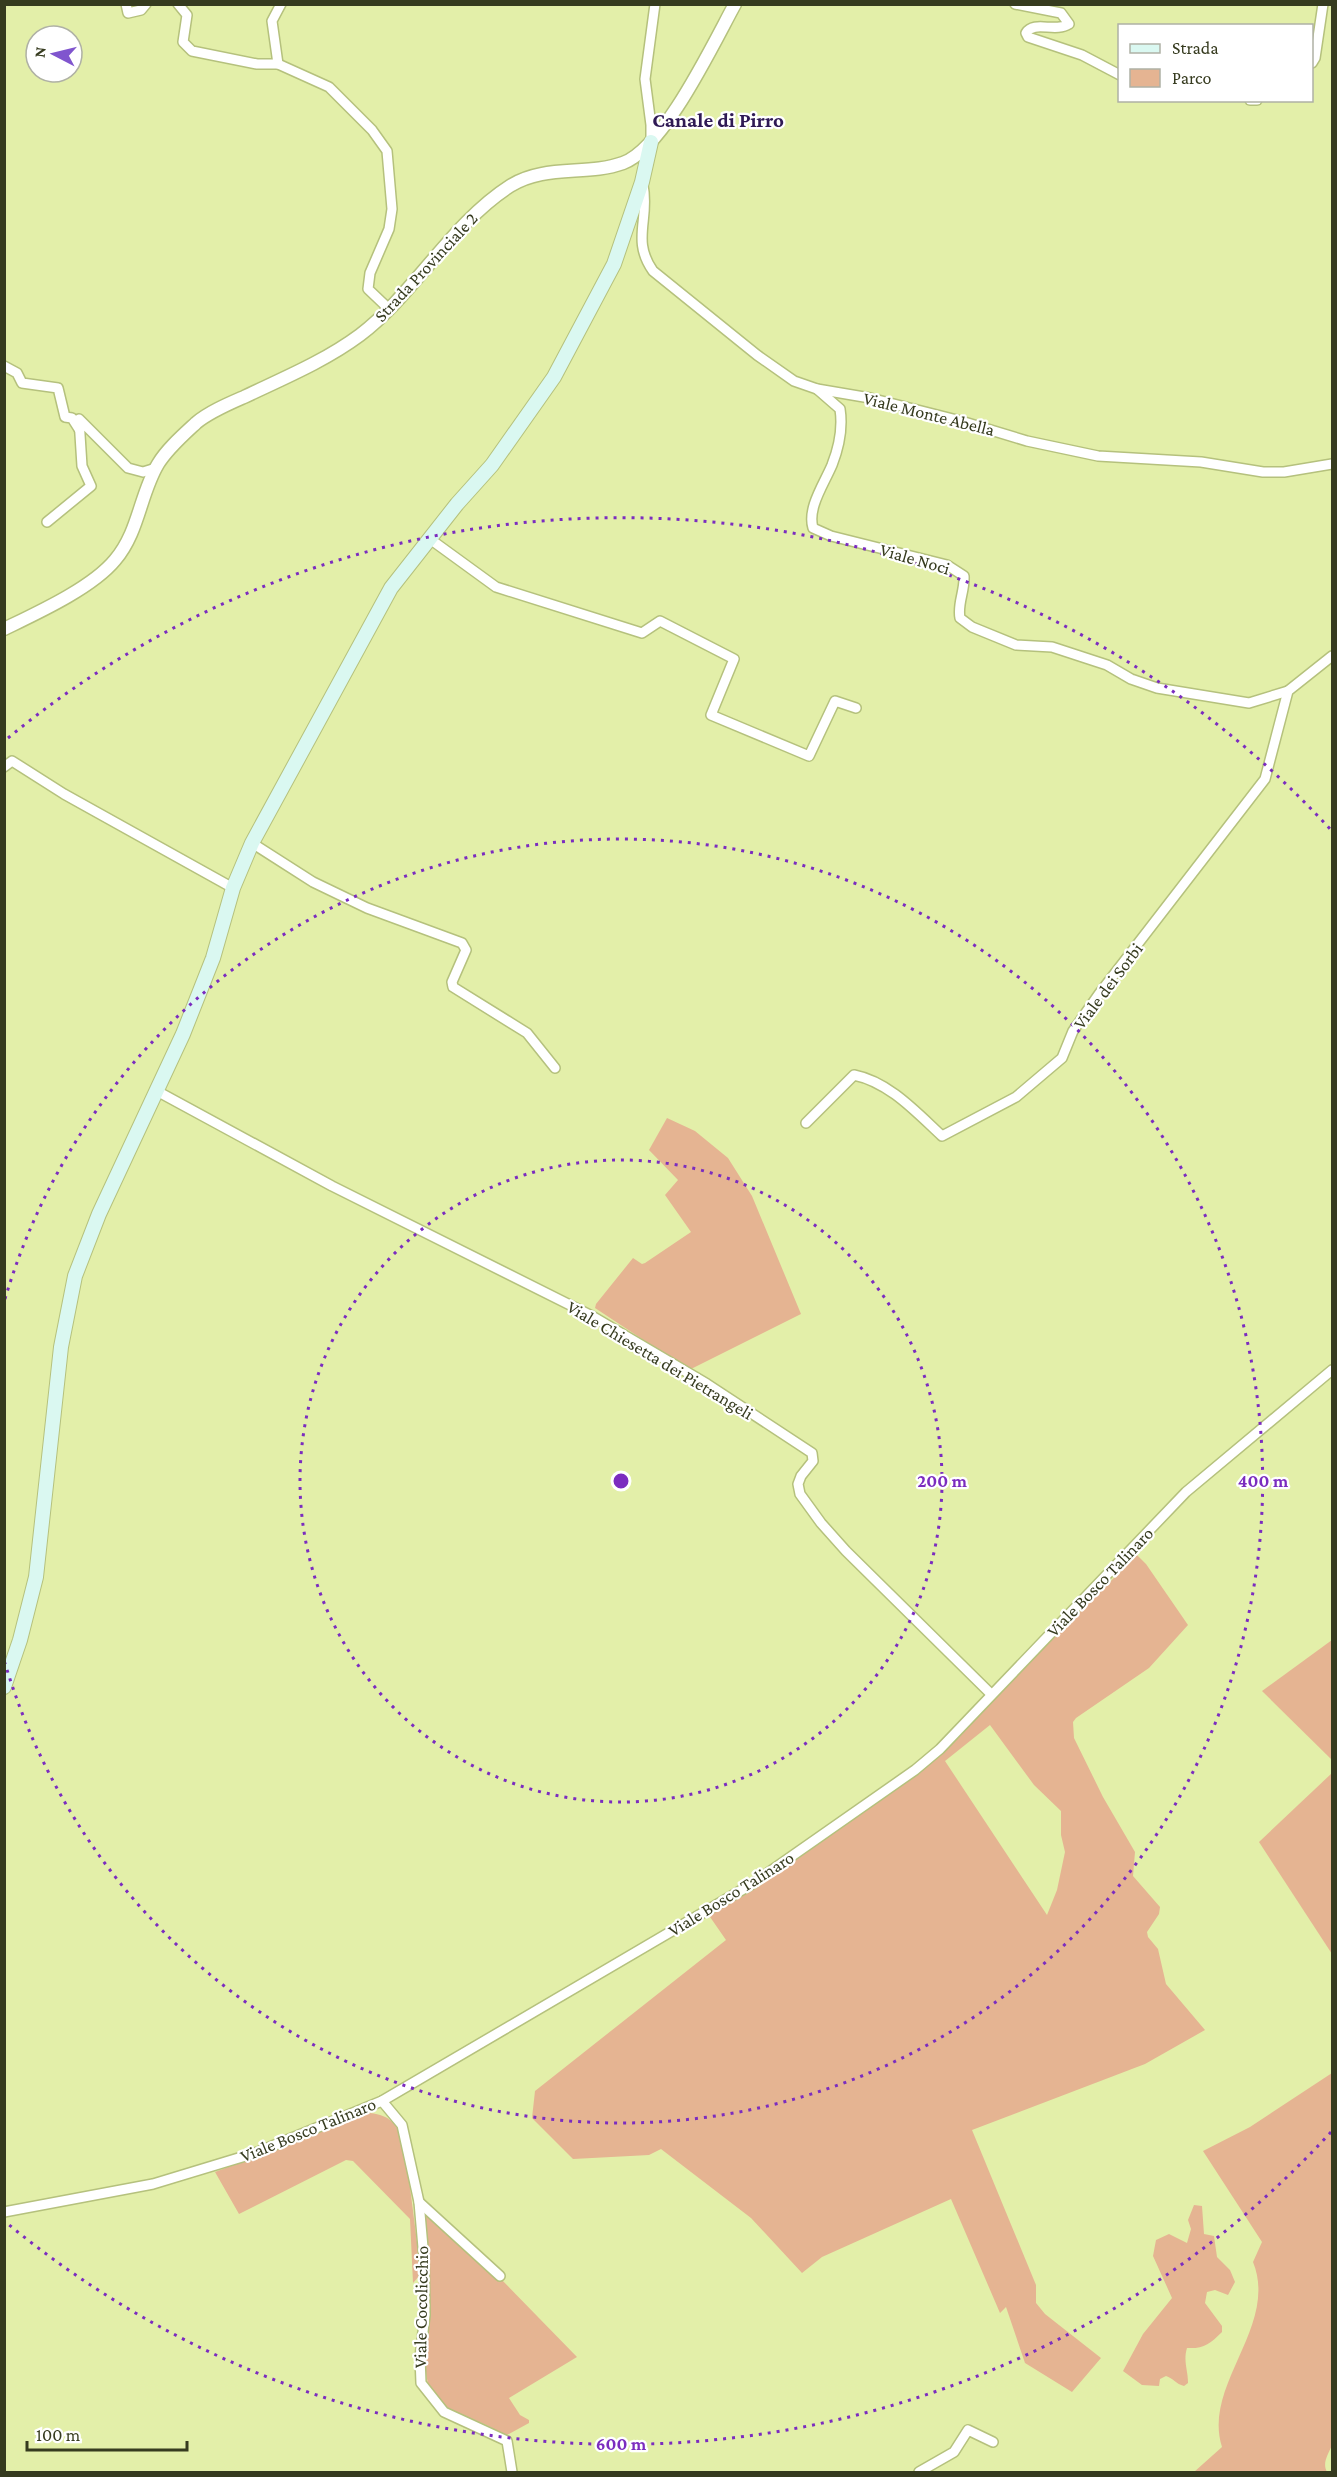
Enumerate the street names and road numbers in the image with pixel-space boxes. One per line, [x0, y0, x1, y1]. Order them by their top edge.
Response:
street label: Strada Provinciale 2 [370, 208, 482, 326]
street label: Viale Monte Abella [861, 388, 997, 440]
street label: Viale Noci [878, 539, 953, 579]
street label: Viale dei Sorbi [1069, 939, 1147, 1033]
street label: Viale Chiesetta dei Pietrangeli [563, 1296, 757, 1424]
street label: Viale Bosco Talinaro [1043, 1523, 1157, 1641]
street label: Viale Bosco Talinaro [664, 1847, 798, 1941]
street label: Viale Bosco Talinaro [237, 2094, 379, 2166]
street label: Viale Cocolicchio [410, 2246, 432, 2368]

